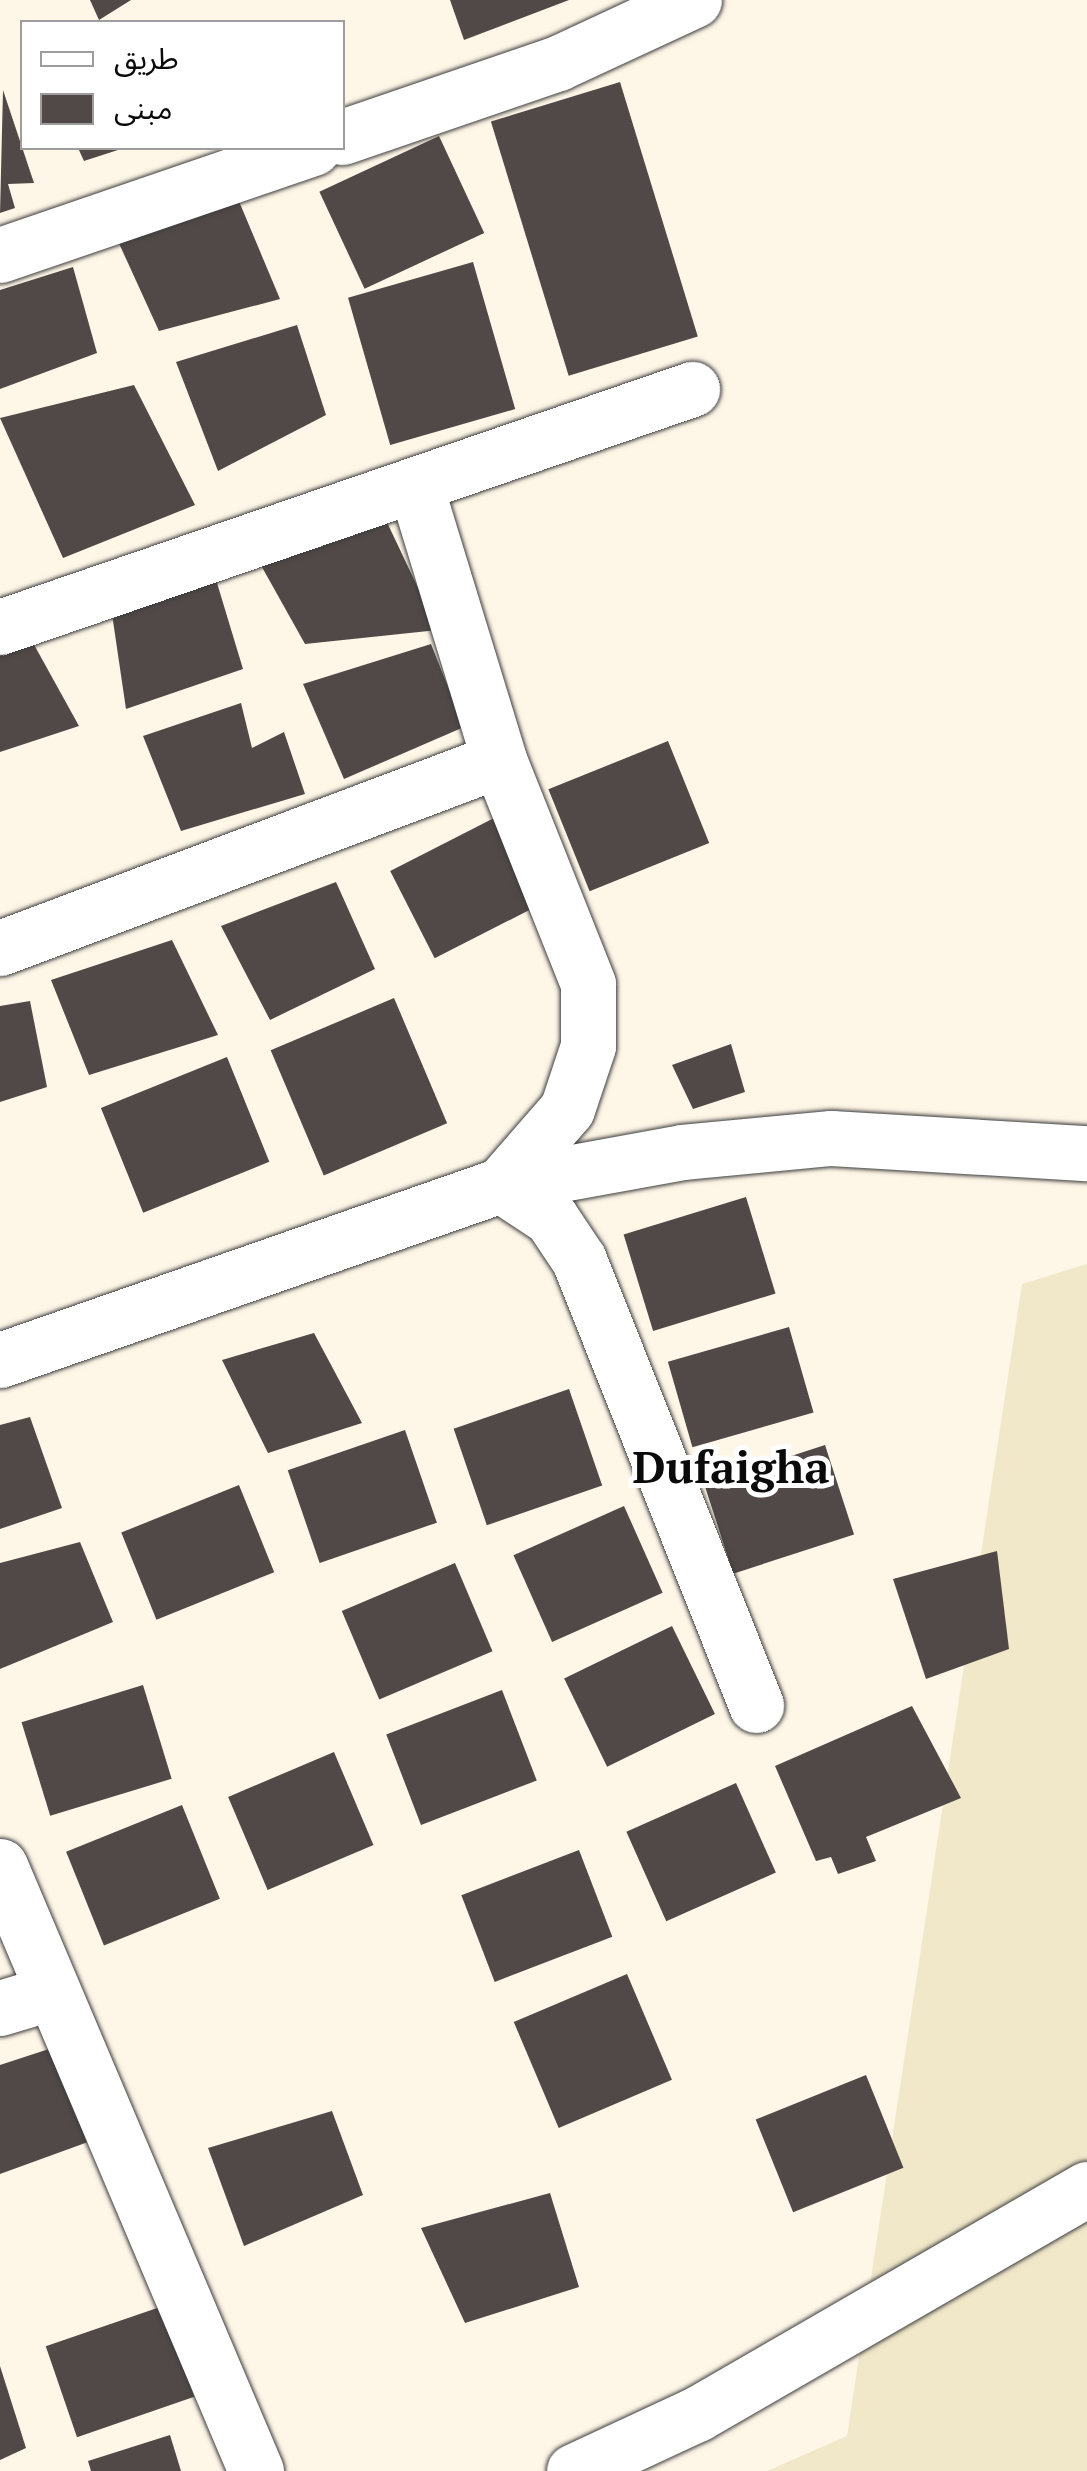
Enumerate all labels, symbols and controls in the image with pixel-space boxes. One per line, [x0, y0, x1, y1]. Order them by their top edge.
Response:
legend [20, 20, 345, 150]
text: طريق [114, 38, 179, 78]
text: مبنى [114, 88, 172, 128]
district label: Dufaigha [633, 1440, 829, 1494]

